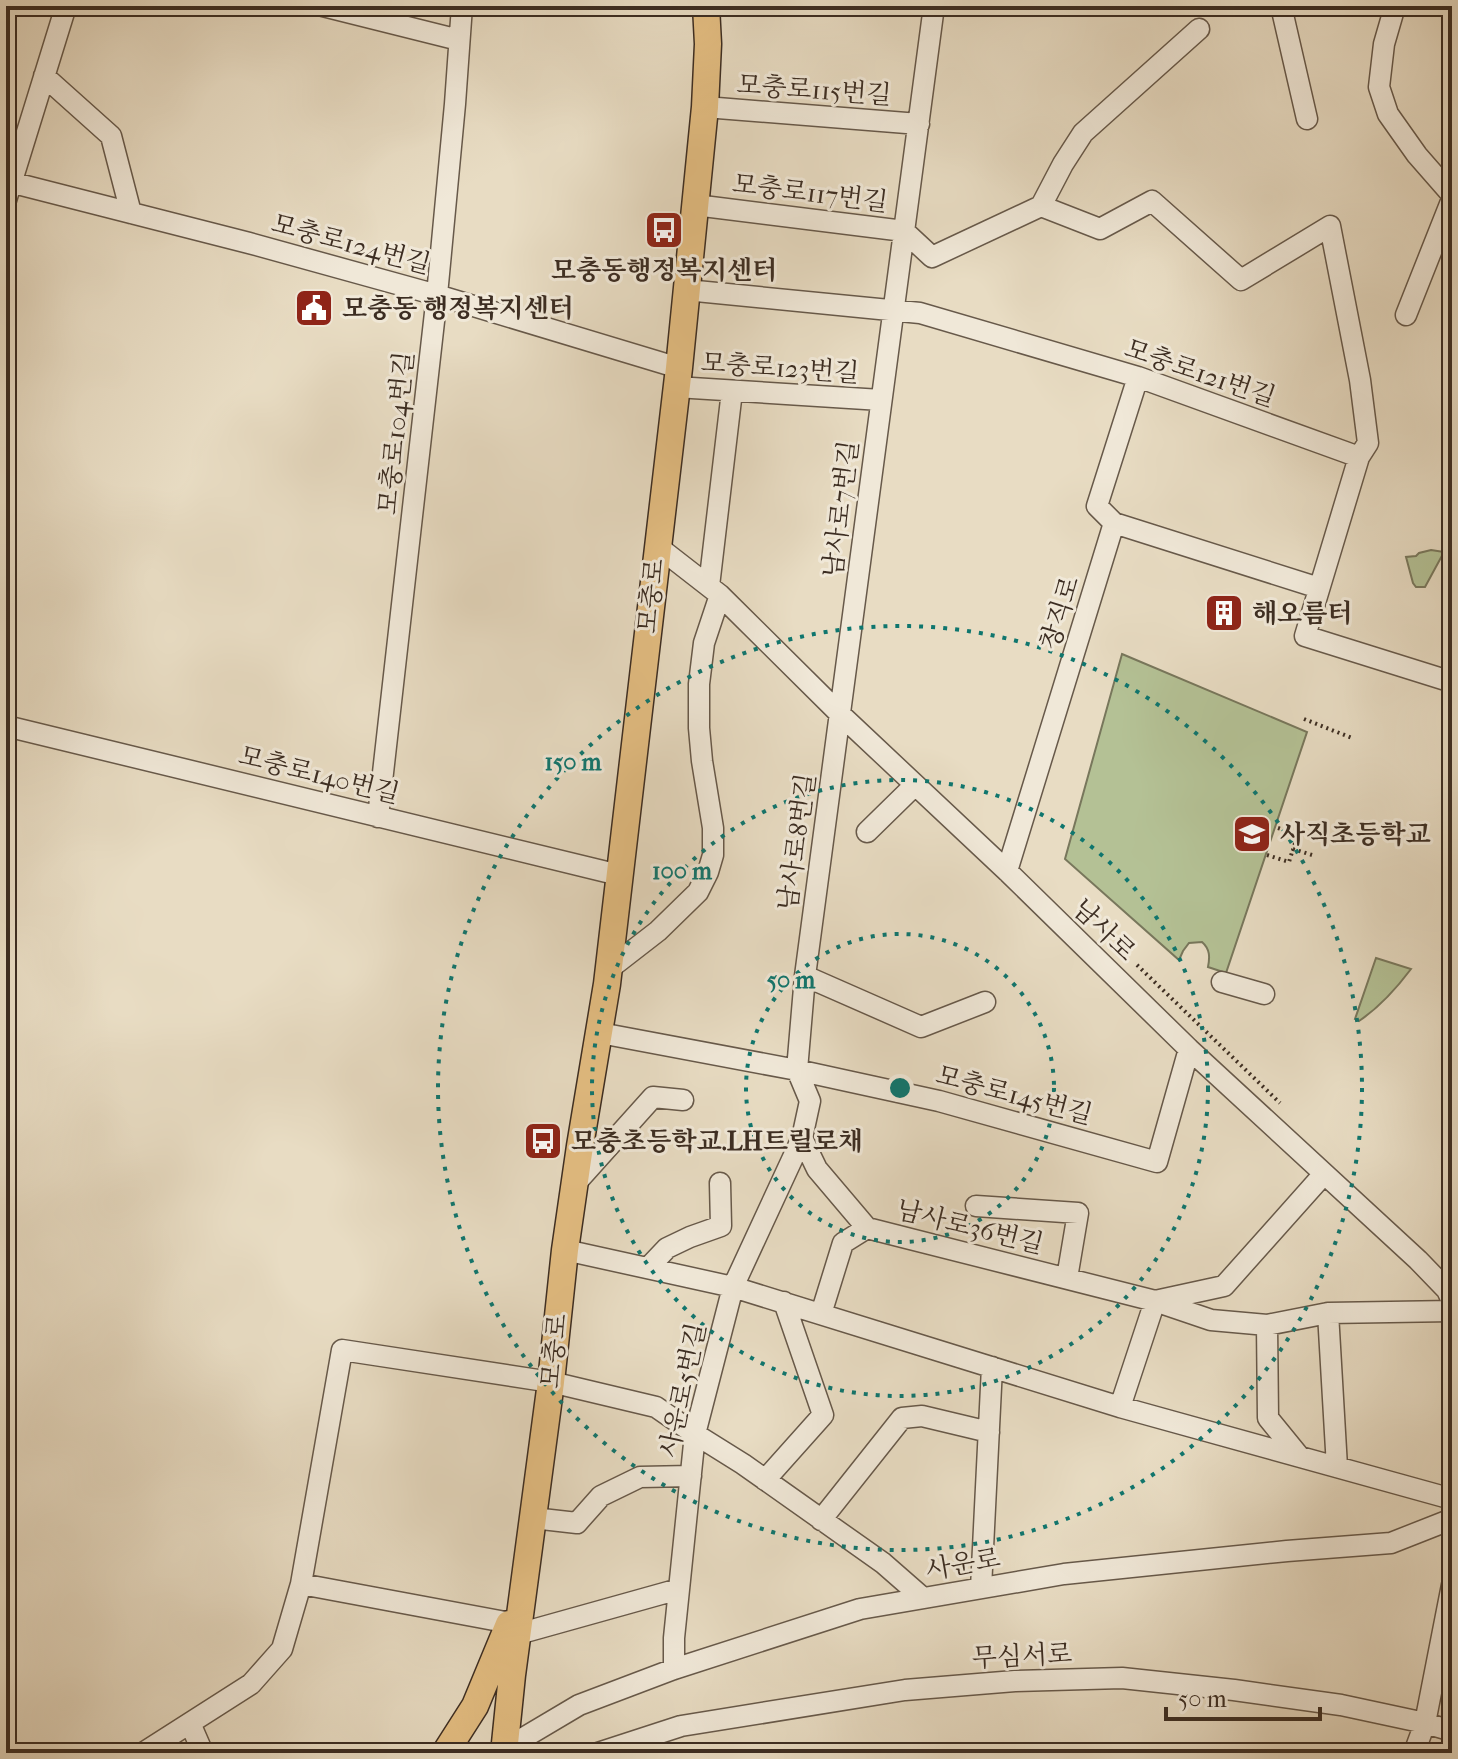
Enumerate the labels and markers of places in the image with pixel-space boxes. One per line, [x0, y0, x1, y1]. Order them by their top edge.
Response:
bus stop icon: 모충동행정복지센터 [643, 209, 685, 251]
place label: 모충동행정복지센터 [551, 255, 777, 286]
public building icon: 모충동 행정복지센터 [293, 287, 335, 329]
place label: 모충동 행정복지센터 [342, 293, 574, 324]
building icon: 해오름터 [1203, 592, 1245, 634]
place label: 해오름터 [1252, 598, 1352, 629]
school or university icon: 사직초등학교 [1231, 813, 1273, 855]
place label: 사직초등학교 [1280, 819, 1431, 850]
centre of rings [886, 1074, 914, 1102]
bus stop icon: 모충초등학교.LH트릴로채 [522, 1120, 564, 1162]
place label: 모충초등학교.LH트릴로채 [571, 1126, 863, 1157]

